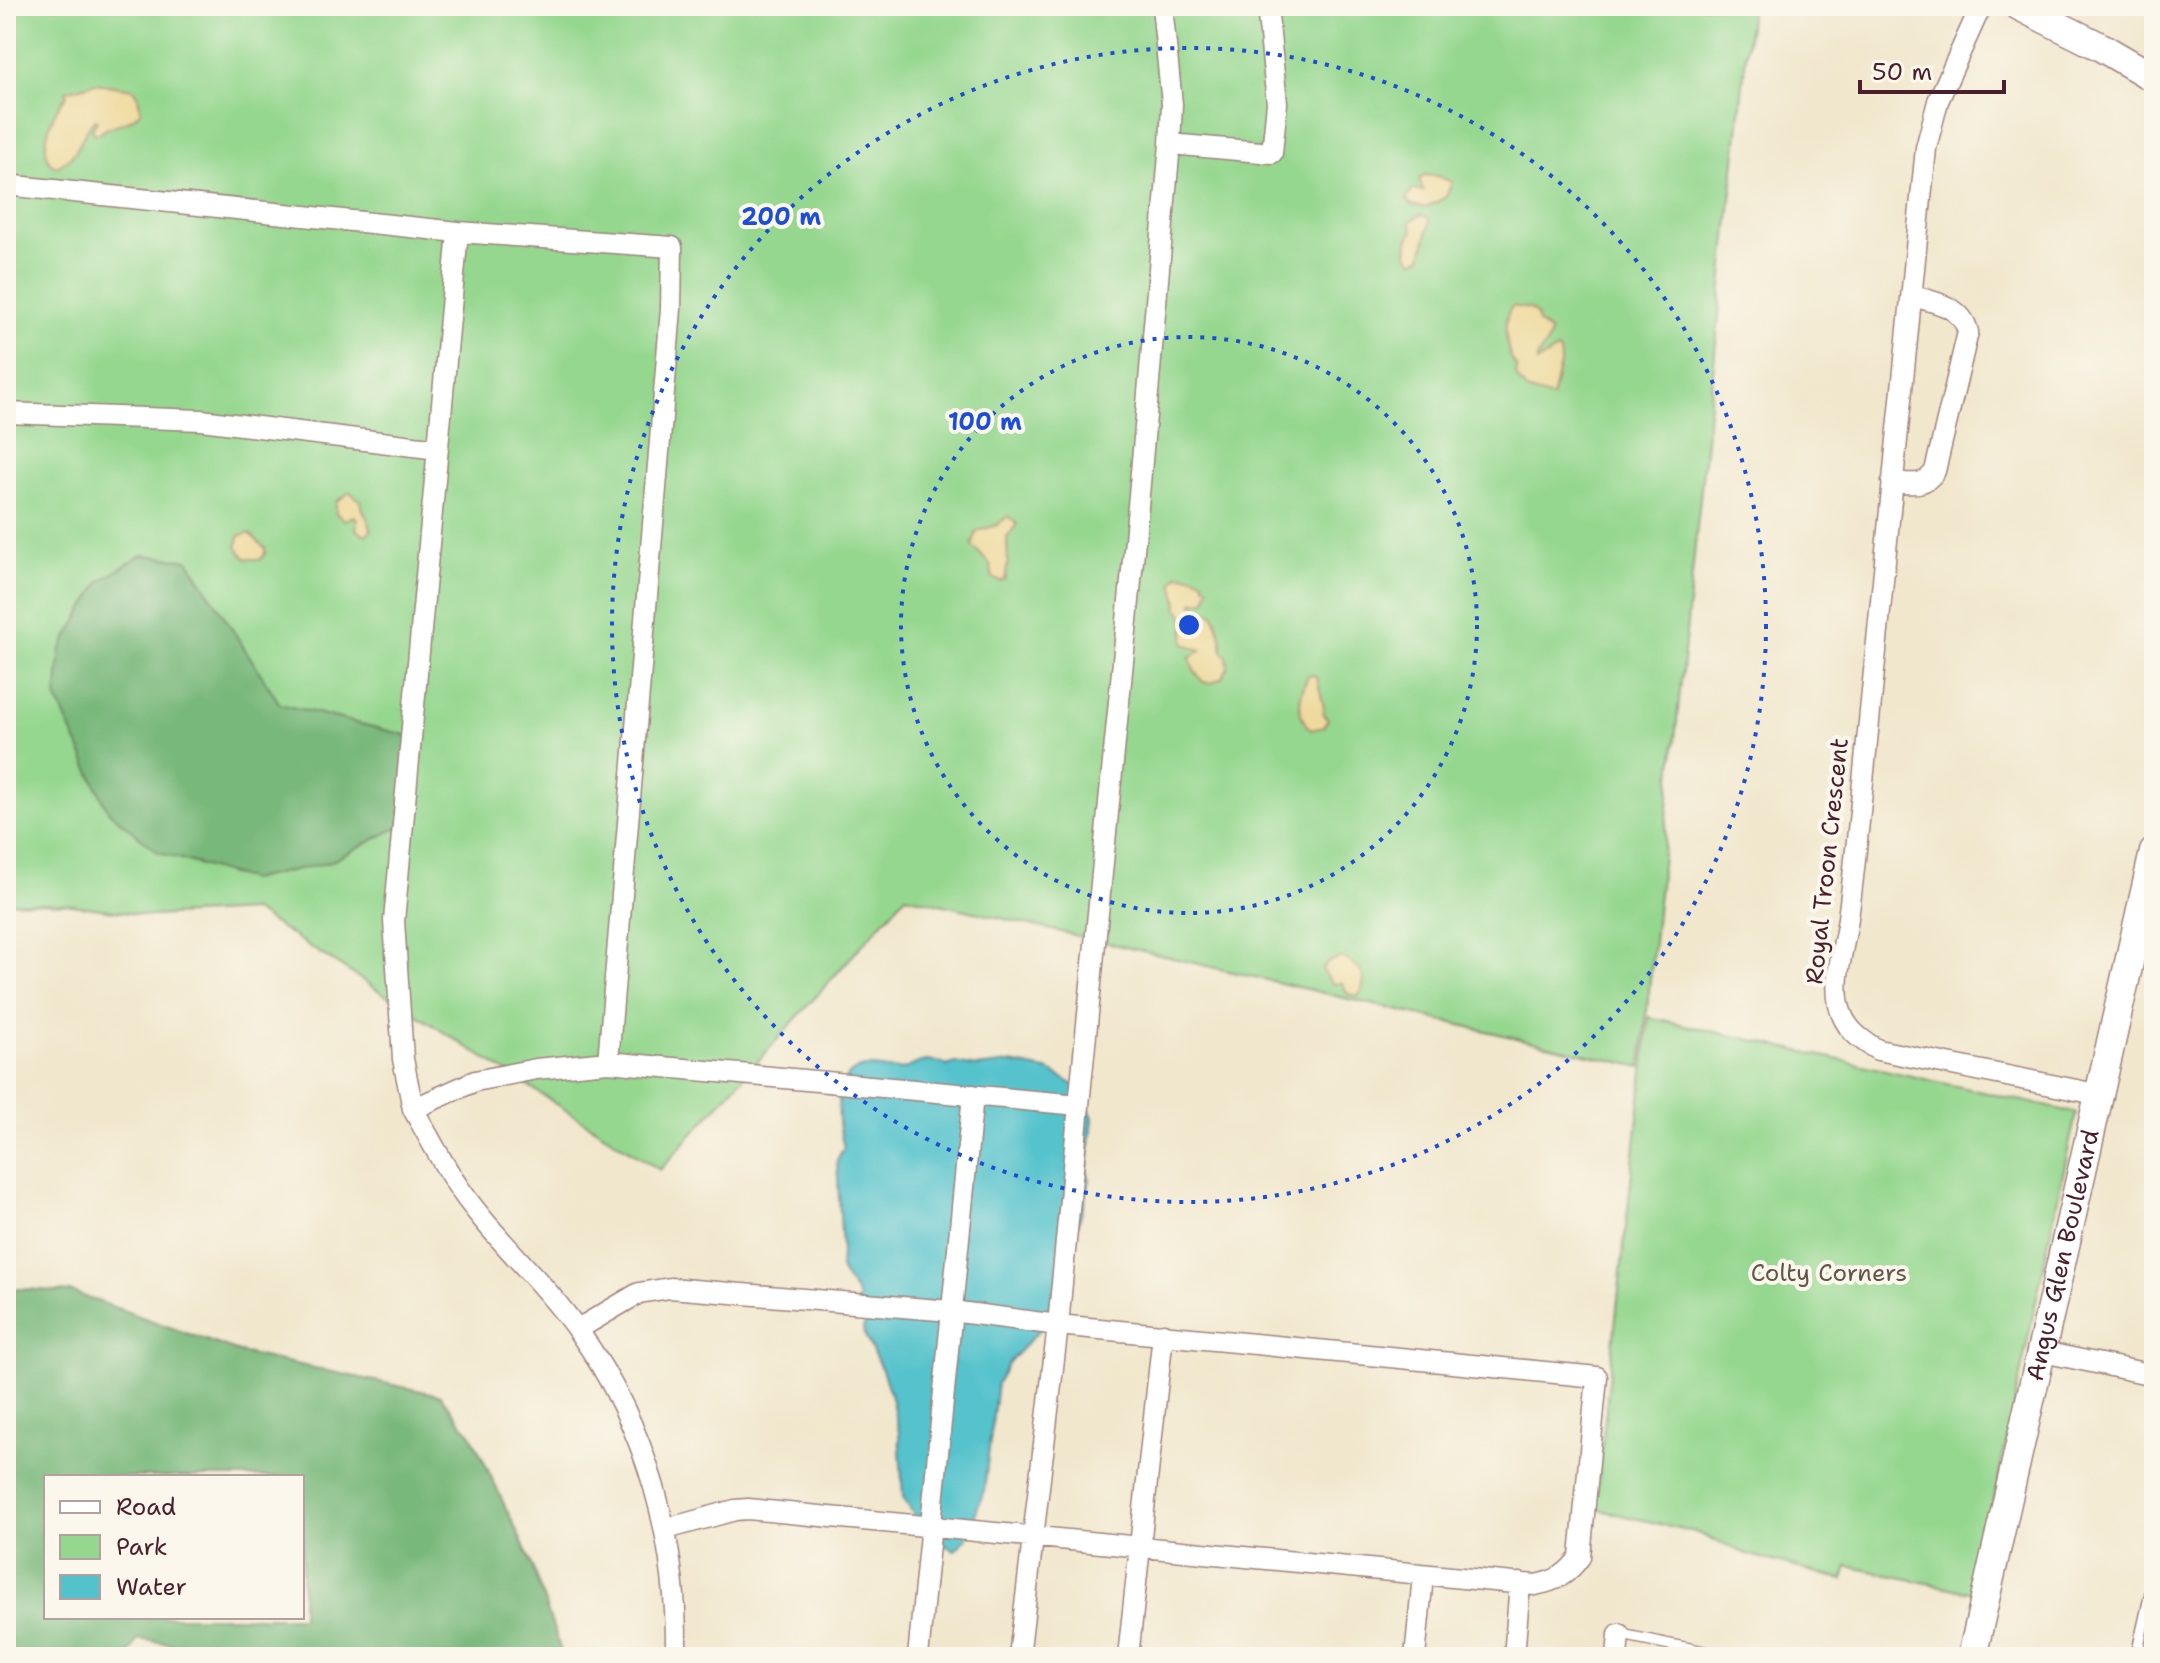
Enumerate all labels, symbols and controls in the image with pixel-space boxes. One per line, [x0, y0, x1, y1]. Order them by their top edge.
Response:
scale bar [1860, 44, 2004, 94]
text: 50 m [1872, 56, 1932, 88]
text: 200 m [741, 201, 821, 233]
text: 100 m [948, 406, 1022, 438]
centre of rings [1175, 611, 1203, 639]
street label: Royal Troon Crescent [1798, 736, 1856, 986]
street label: Angus Glen Boulevard [2019, 1126, 2107, 1384]
park label: Colty Corners [1751, 1257, 1907, 1289]
legend [44, 1475, 304, 1619]
text: Road [116, 1491, 176, 1523]
text: Park [116, 1531, 168, 1563]
text: Water [116, 1571, 187, 1603]

